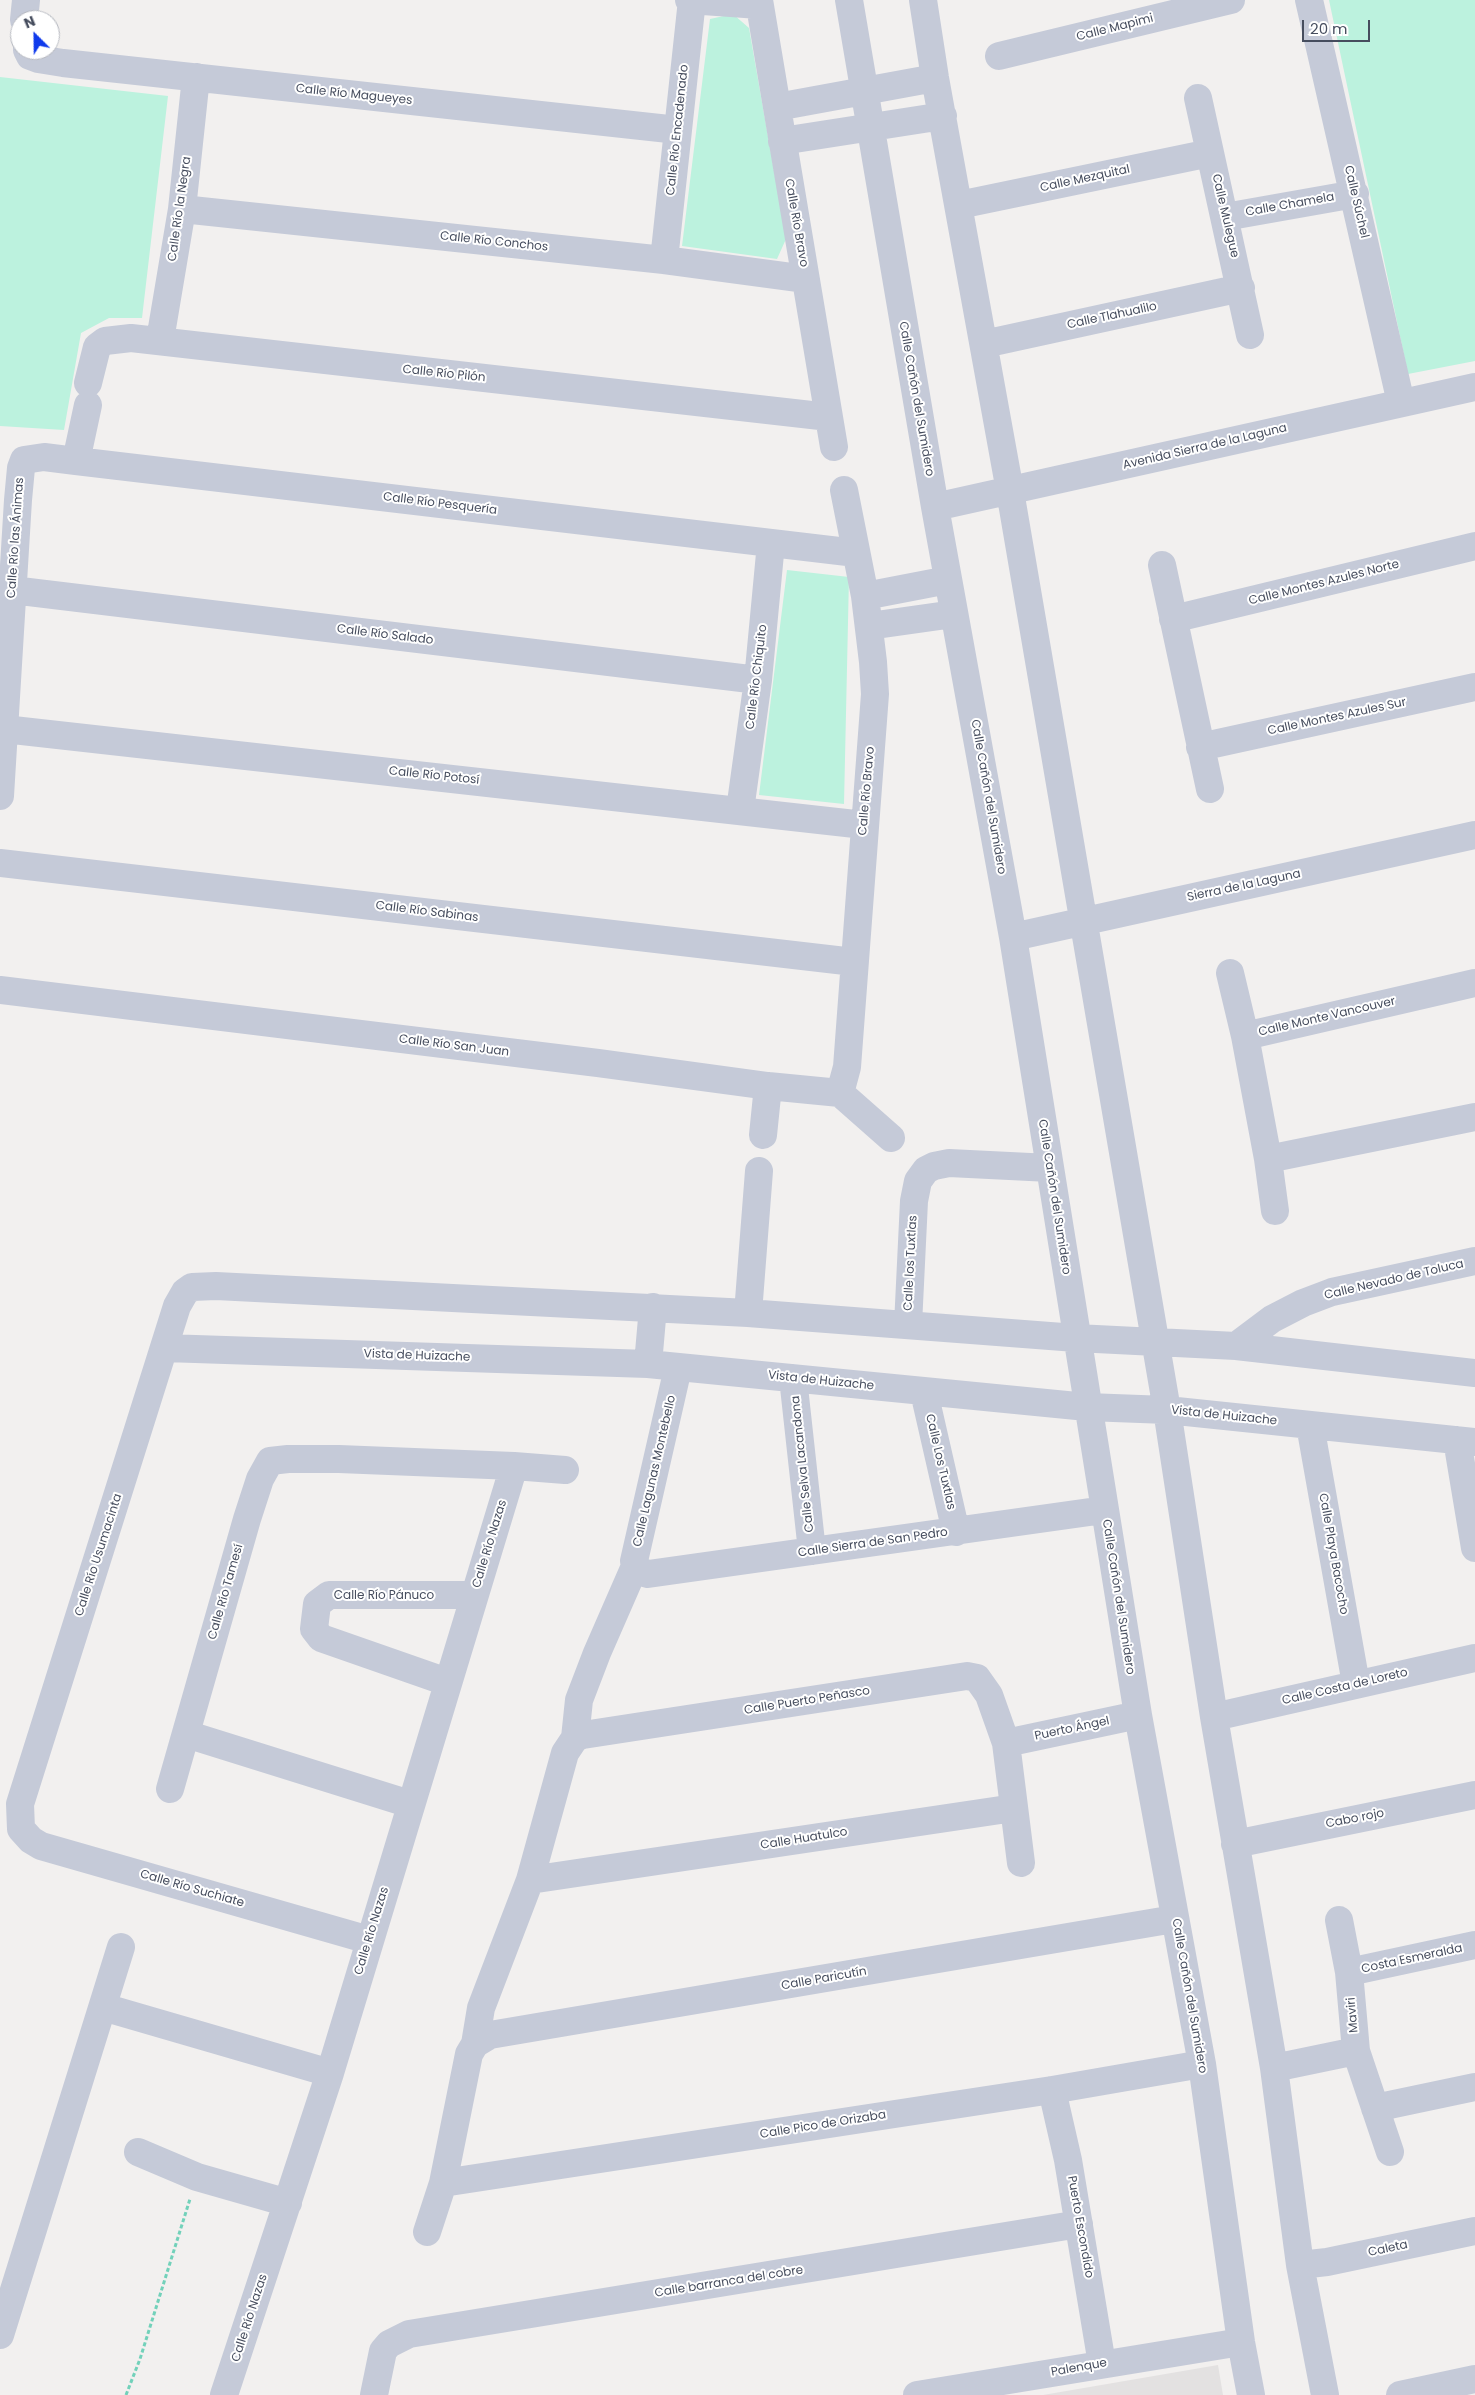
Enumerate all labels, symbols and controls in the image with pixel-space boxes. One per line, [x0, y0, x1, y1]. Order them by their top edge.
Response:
north arrow [10, 10, 60, 60]
scale bar [1305, 10, 1372, 42]
text: N [21, 11, 38, 33]
street label: Calle Mapimi [1075, 11, 1155, 45]
text: 20 m [1310, 18, 1348, 39]
street label: Calle Río Encadenado [664, 64, 692, 196]
street label: Calle Río Magueyes [295, 82, 413, 108]
street label: Calle Río la Negra [166, 156, 194, 262]
street label: Calle Mezquital [1039, 162, 1131, 196]
street label: Calle Súchel [1341, 164, 1371, 240]
street label: Calle Mulegue [1208, 173, 1242, 259]
street label: Calle Río Bravo [781, 178, 811, 268]
street label: Calle Chamela [1245, 190, 1335, 220]
street label: Calle Río Conchos [439, 229, 549, 255]
street label: Calle Tlahualilo [1066, 299, 1158, 333]
street label: Calle Cañón del Sumidero [895, 320, 937, 478]
street label: Calle Río Pilón [402, 362, 486, 386]
street label: Avenida Sierra de la Laguna [1122, 421, 1288, 473]
street label: Calle Río las Ánimas [5, 477, 27, 599]
street label: Calle Río Pesquería [382, 490, 498, 518]
street label: Calle Montes Azules Norte [1247, 557, 1401, 609]
street label: Calle Río Salado [336, 622, 434, 648]
street label: Calle Río Chiquito [743, 624, 771, 730]
street label: Calle Montes Azules Sur [1266, 695, 1408, 739]
street label: Calle Cañón del Sumidero [967, 718, 1009, 876]
street label: Calle Río Bravo [856, 746, 878, 836]
street label: Calle Río Potosí [388, 764, 480, 788]
street label: Sierra de la Laguna [1186, 867, 1302, 905]
street label: Calle Río Sabinas [375, 899, 479, 925]
street label: Calle Monte Vancouver [1257, 994, 1397, 1040]
street label: Calle Río San Juan [398, 1032, 510, 1060]
street label: Calle Cañón del Sumidero [1035, 1118, 1073, 1276]
street label: Calle los Tuxtlas [901, 1215, 921, 1311]
street label: Calle Nevado de Toluca [1323, 1257, 1465, 1303]
street label: Vista de Huizache [363, 1347, 471, 1365]
street label: Vista de Huizache [767, 1368, 875, 1394]
street label: Calle Lagunas Montebello [631, 1394, 679, 1548]
street label: Calle Selva Lacandona [789, 1395, 817, 1533]
street label: Vista de Huizache [1170, 1403, 1278, 1429]
street label: Calle Los Tuxtlas [922, 1413, 958, 1511]
street label: Calle Río Usumacinta [72, 1492, 126, 1618]
street label: Calle Playa Bacocho [1315, 1492, 1351, 1616]
street label: Calle Río Nazas [470, 1498, 510, 1590]
street label: Calle Cañón del Sumidero [1099, 1518, 1137, 1676]
street label: Calle Sierra de San Pedro [797, 1525, 949, 1561]
street label: Calle Río Tamesí [205, 1543, 247, 1641]
street label: Calle Río Pánuco [334, 1589, 434, 1603]
street label: Calle Costa de Loreto [1281, 1666, 1409, 1708]
street label: Calle Puerto Peñasco [743, 1684, 871, 1718]
street label: Puerto Ángel [1033, 1714, 1111, 1744]
street label: Cabo rojo [1325, 1806, 1385, 1832]
street label: Calle Huatulco [759, 1825, 849, 1853]
street label: Calle Río Suchiate [138, 1867, 246, 1911]
street label: Calle Río Nazas [352, 1885, 392, 1977]
street label: Calle Cañón del Sumidero [1168, 1917, 1210, 2075]
street label: Costa Esmeralda [1360, 1941, 1464, 1977]
street label: Calle Paricutín [780, 1964, 868, 1994]
street label: Maviri [1344, 1997, 1362, 2033]
street label: Calle Pico de Orizaba [759, 2108, 887, 2142]
street label: Puerto Escondido [1064, 2175, 1096, 2279]
street label: Caleta [1367, 2238, 1409, 2260]
street label: Calle barranca del cobre [654, 2263, 804, 2301]
street label: Calle Río Nazas [229, 2272, 271, 2364]
street label: Palenque [1050, 2356, 1108, 2380]

